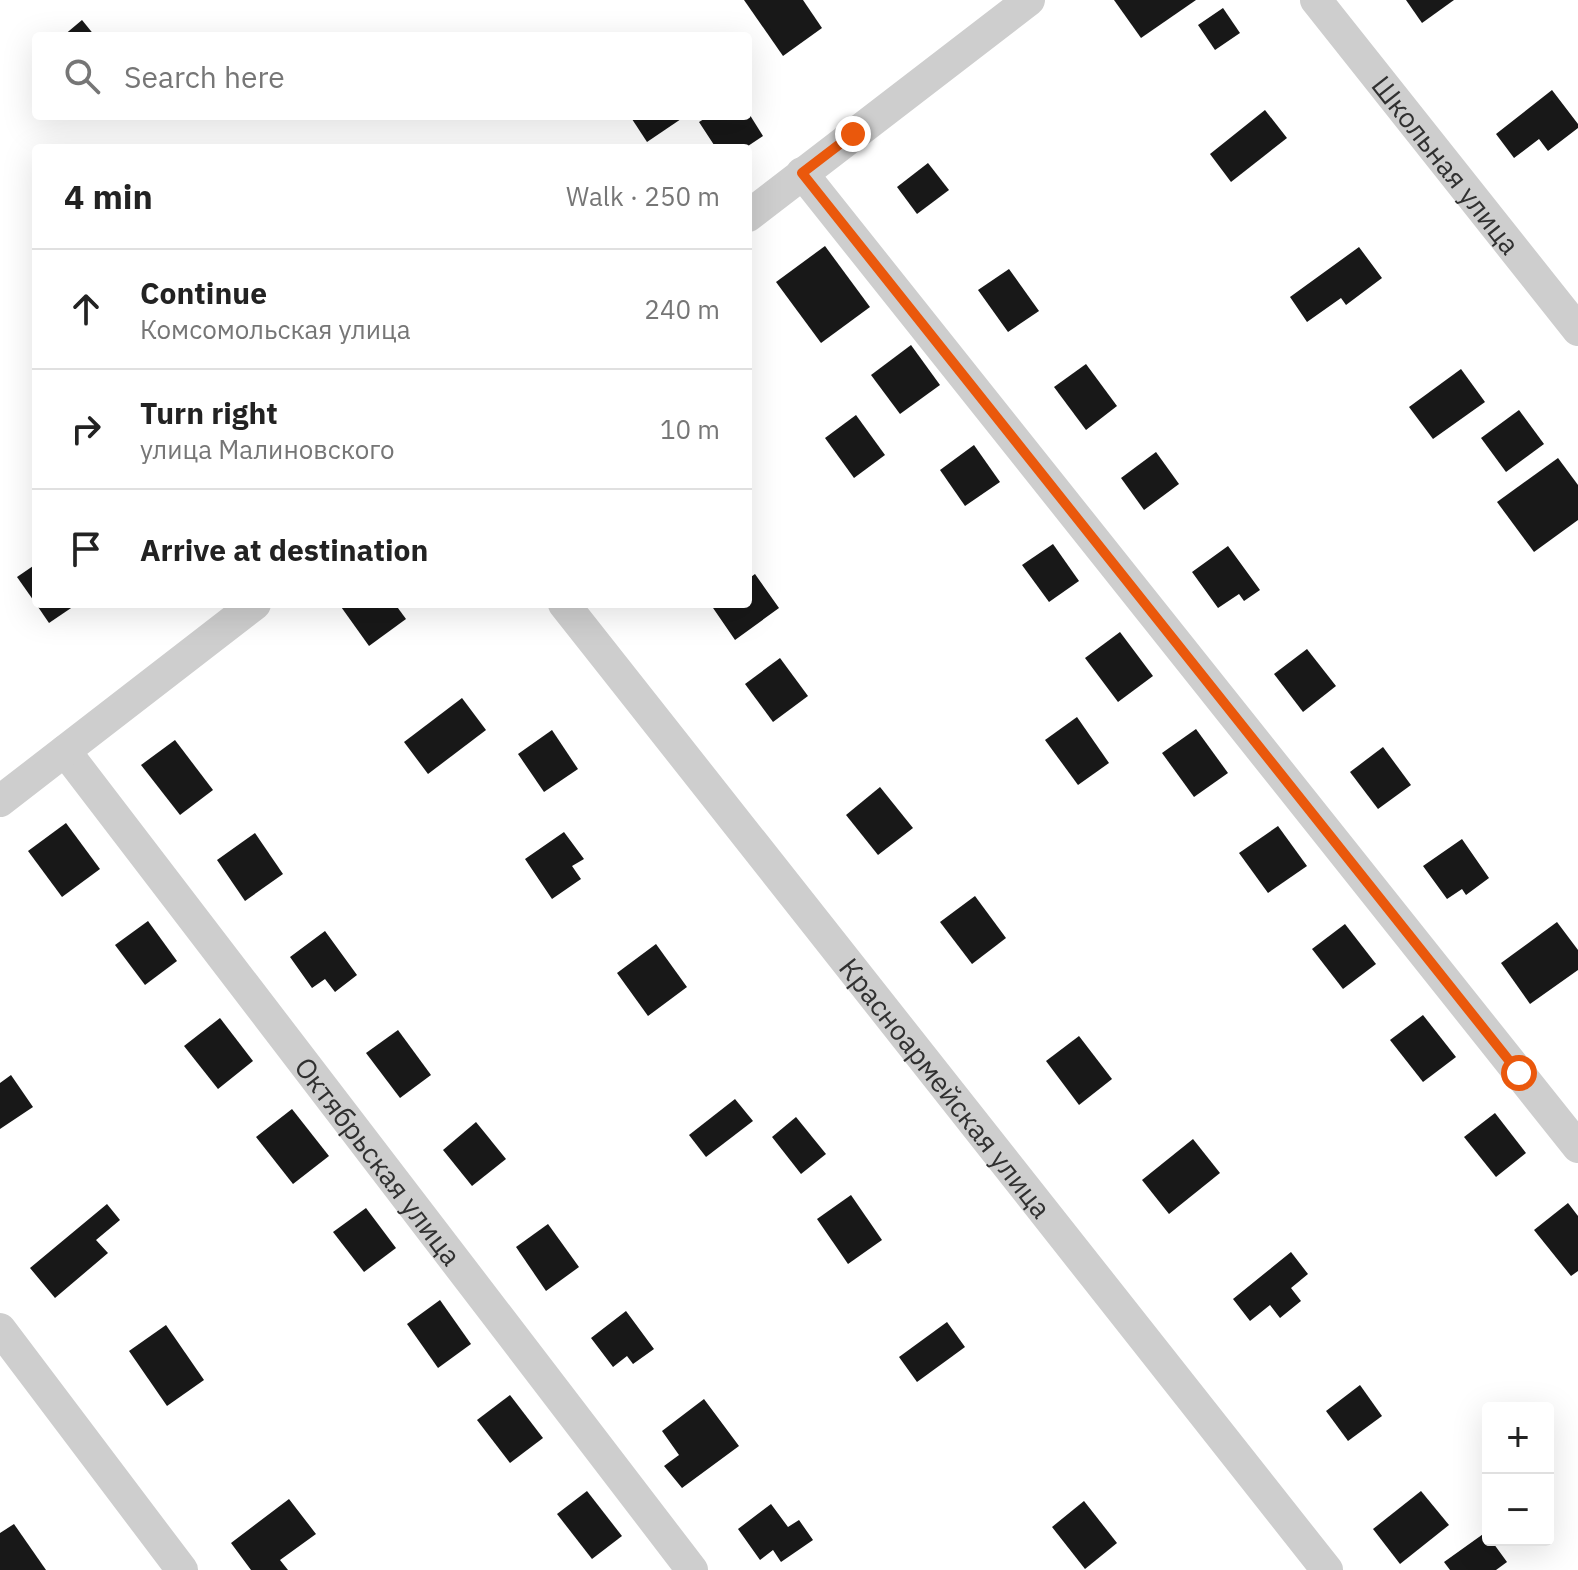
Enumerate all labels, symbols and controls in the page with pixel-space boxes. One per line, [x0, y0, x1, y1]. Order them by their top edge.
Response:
search box [32, 32, 752, 120]
icon: search [60, 54, 104, 98]
text: Search here [124, 57, 285, 96]
street label: Школьная улица [1364, 67, 1529, 261]
route end [835, 116, 871, 152]
text: 4 min [64, 174, 153, 218]
text: Walk · 250 m [566, 179, 720, 213]
text: Continue [140, 273, 267, 312]
icon: ahead [64, 287, 108, 331]
text: 240 m [644, 292, 720, 326]
text: Комсомольская улица [140, 312, 411, 346]
text: Turn right [140, 393, 278, 432]
icon: right [64, 407, 108, 451]
text: 10 m [660, 412, 720, 446]
text: улица Малиновского [140, 432, 395, 466]
icon: arrive [64, 527, 108, 571]
text: Arrive at destination [140, 530, 428, 569]
street label: Красноармейская улица [832, 950, 1060, 1225]
street label: Октябрьская улица [287, 1049, 470, 1273]
route start [1501, 1055, 1537, 1091]
map controls [1482, 1402, 1554, 1546]
button: + [1482, 1402, 1554, 1474]
button: − [1482, 1474, 1554, 1546]

